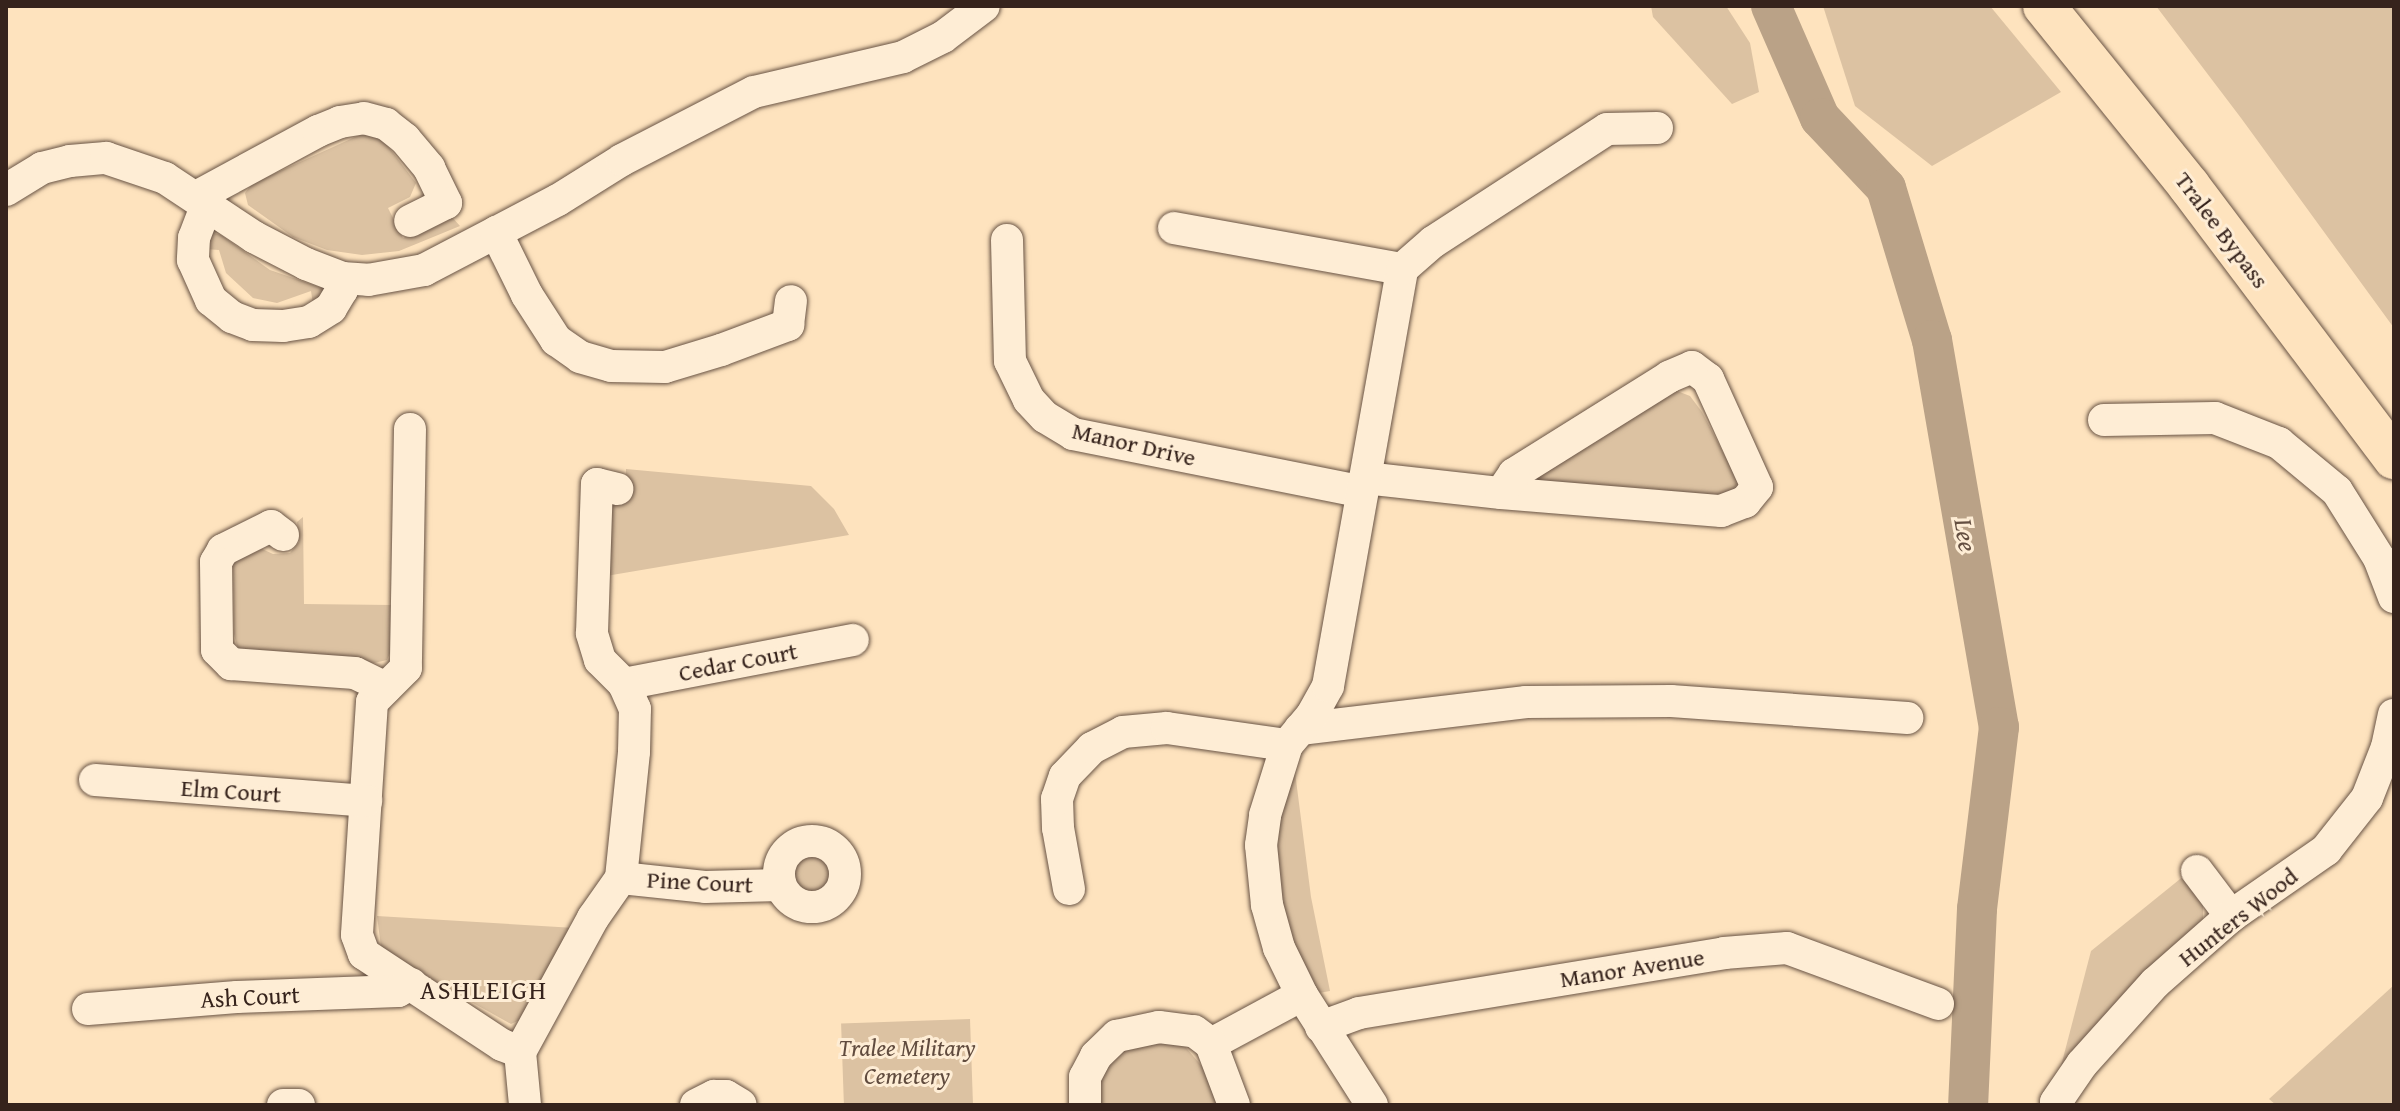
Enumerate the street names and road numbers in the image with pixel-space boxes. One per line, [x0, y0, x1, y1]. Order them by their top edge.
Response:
street label: Tralee Bypass [2169, 166, 2275, 294]
street label: Manor Drive [1069, 416, 1199, 472]
street label: Cedar Court [676, 636, 800, 688]
street label: Elm Court [180, 773, 282, 809]
street label: Hunters Wood [2173, 861, 2303, 973]
street label: Pine Court [646, 865, 754, 899]
street label: Manor Avenue [1558, 942, 1706, 994]
street label: Ash Court [200, 980, 300, 1014]

